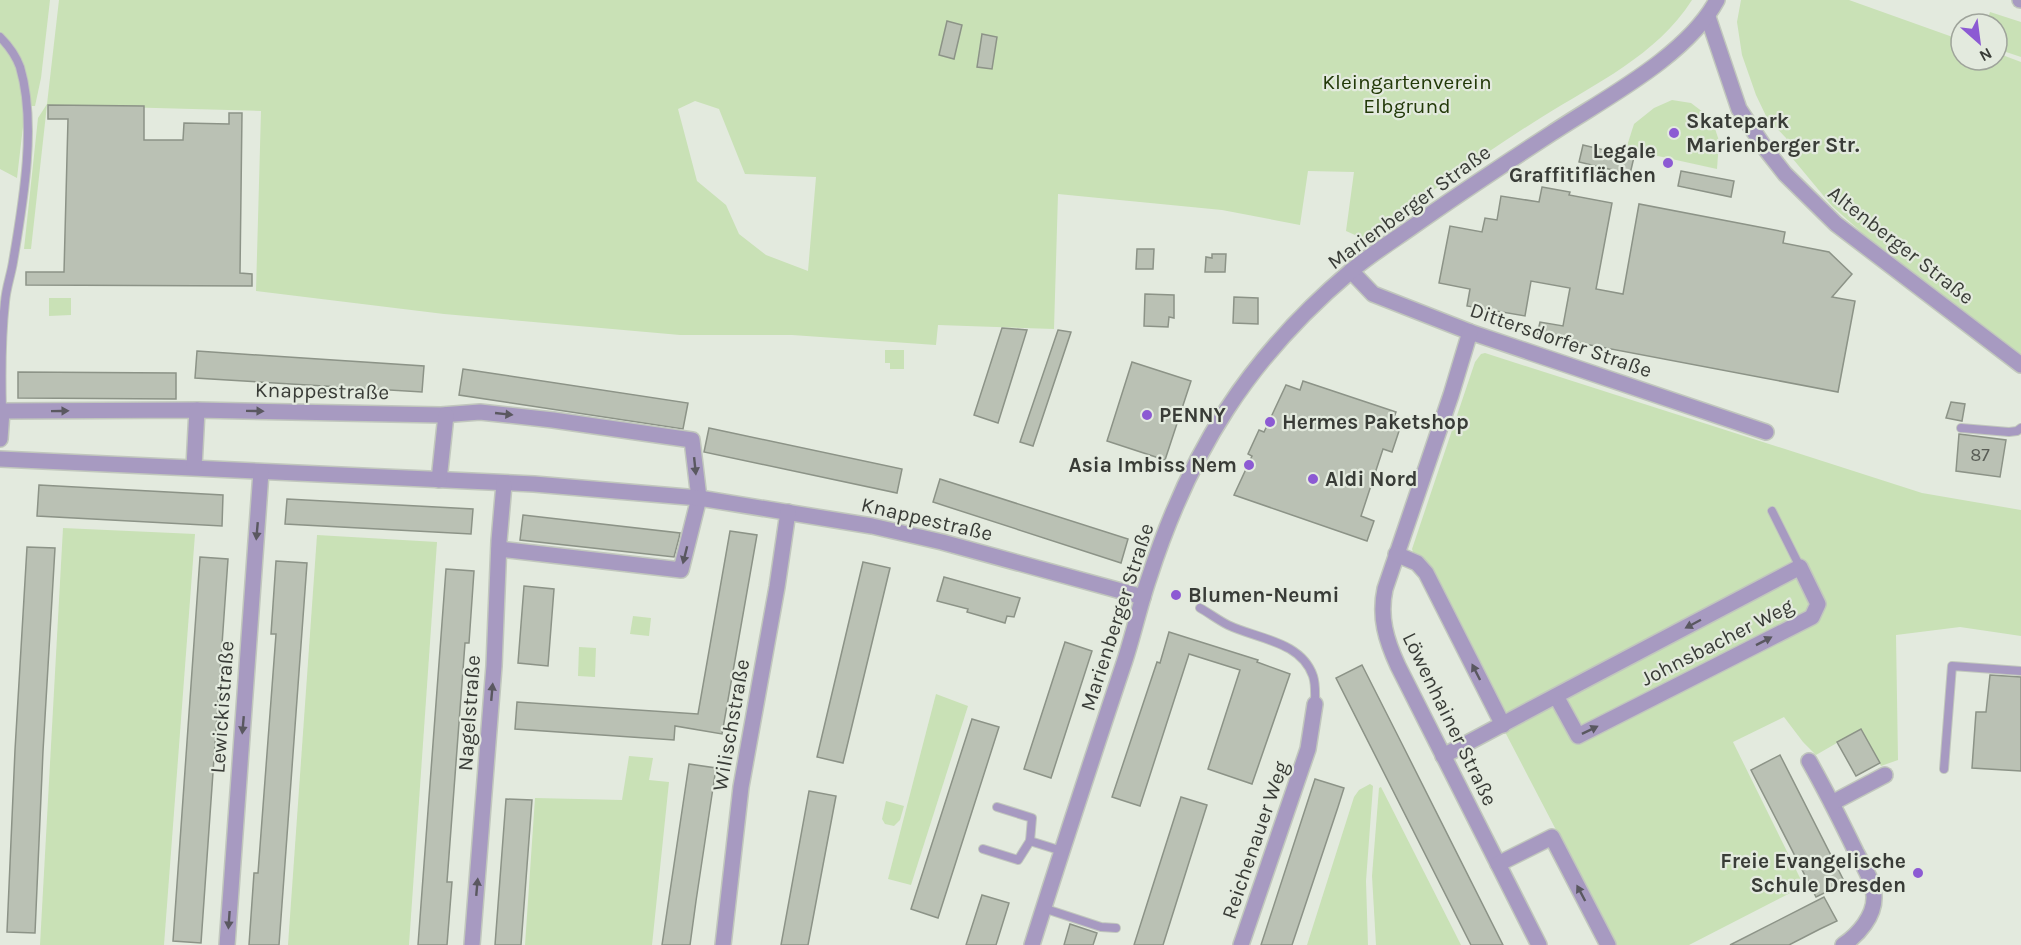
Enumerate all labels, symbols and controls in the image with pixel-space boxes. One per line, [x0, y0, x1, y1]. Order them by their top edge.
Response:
north arrow [1949, 12, 2009, 72]
text: N [1976, 44, 1995, 66]
park label: Kleingartenverein Elbgrund [1322, 70, 1492, 118]
place label: Skatepark Marienberger Str. [1686, 109, 1859, 157]
marker: Skatepark Marienberger Str. [1667, 126, 1681, 140]
place label: Legale Graffitiflächen [1509, 139, 1656, 187]
street label: Marienberger Straße [1323, 140, 1495, 274]
marker: Legale Graffitiflächen [1661, 156, 1675, 170]
street label: Altenberger Straße [1823, 181, 1979, 309]
street label: Dittersdorfer Straße [1467, 298, 1655, 382]
street label: Knappestraße [255, 378, 389, 404]
place label: PENNY [1159, 403, 1227, 427]
one-way arrow [51, 406, 70, 416]
one-way arrow [246, 406, 265, 416]
marker: PENNY [1140, 408, 1154, 422]
one-way arrow [495, 410, 514, 419]
place label: Hermes Paketshop [1282, 410, 1469, 434]
marker: Hermes Paketshop [1263, 415, 1277, 429]
house number: 87 [1970, 444, 1990, 466]
place label: Asia Imbiss Nem [1069, 453, 1237, 477]
one-way arrow [690, 456, 699, 475]
marker: Asia Imbiss Nem [1242, 458, 1256, 472]
place label: Aldi Nord [1325, 467, 1418, 491]
marker: Aldi Nord [1306, 472, 1320, 486]
street label: Knappestraße [859, 492, 995, 546]
street label: Marienberger Straße [1075, 520, 1159, 714]
one-way arrow [252, 521, 262, 540]
one-way arrow [679, 546, 689, 564]
place label: Blumen-Neumi [1188, 583, 1339, 607]
marker: Blumen-Neumi [1169, 588, 1183, 602]
street label: Johnsbacher Weg [1637, 593, 1797, 691]
one-way arrow [1684, 619, 1702, 629]
street label: Löwenhainer Straße [1398, 628, 1502, 810]
one-way arrow [1755, 637, 1773, 647]
street label: Lewickistraße [205, 640, 239, 774]
street label: Nagelstraße [453, 654, 485, 772]
street label: Wilischstraße [708, 657, 754, 793]
one-way arrow [1472, 664, 1481, 681]
one-way arrow [487, 683, 497, 702]
one-way arrow [238, 716, 247, 735]
one-way arrow [1581, 725, 1599, 735]
street label: Reichenauer Weg [1217, 758, 1293, 922]
place label: Freie Evangelische Schule Dresden [1720, 849, 1906, 897]
marker: Freie Evangelische Schule Dresden [1911, 866, 1925, 880]
one-way arrow [472, 877, 482, 896]
one-way arrow [1576, 884, 1586, 901]
one-way arrow [224, 910, 233, 929]

